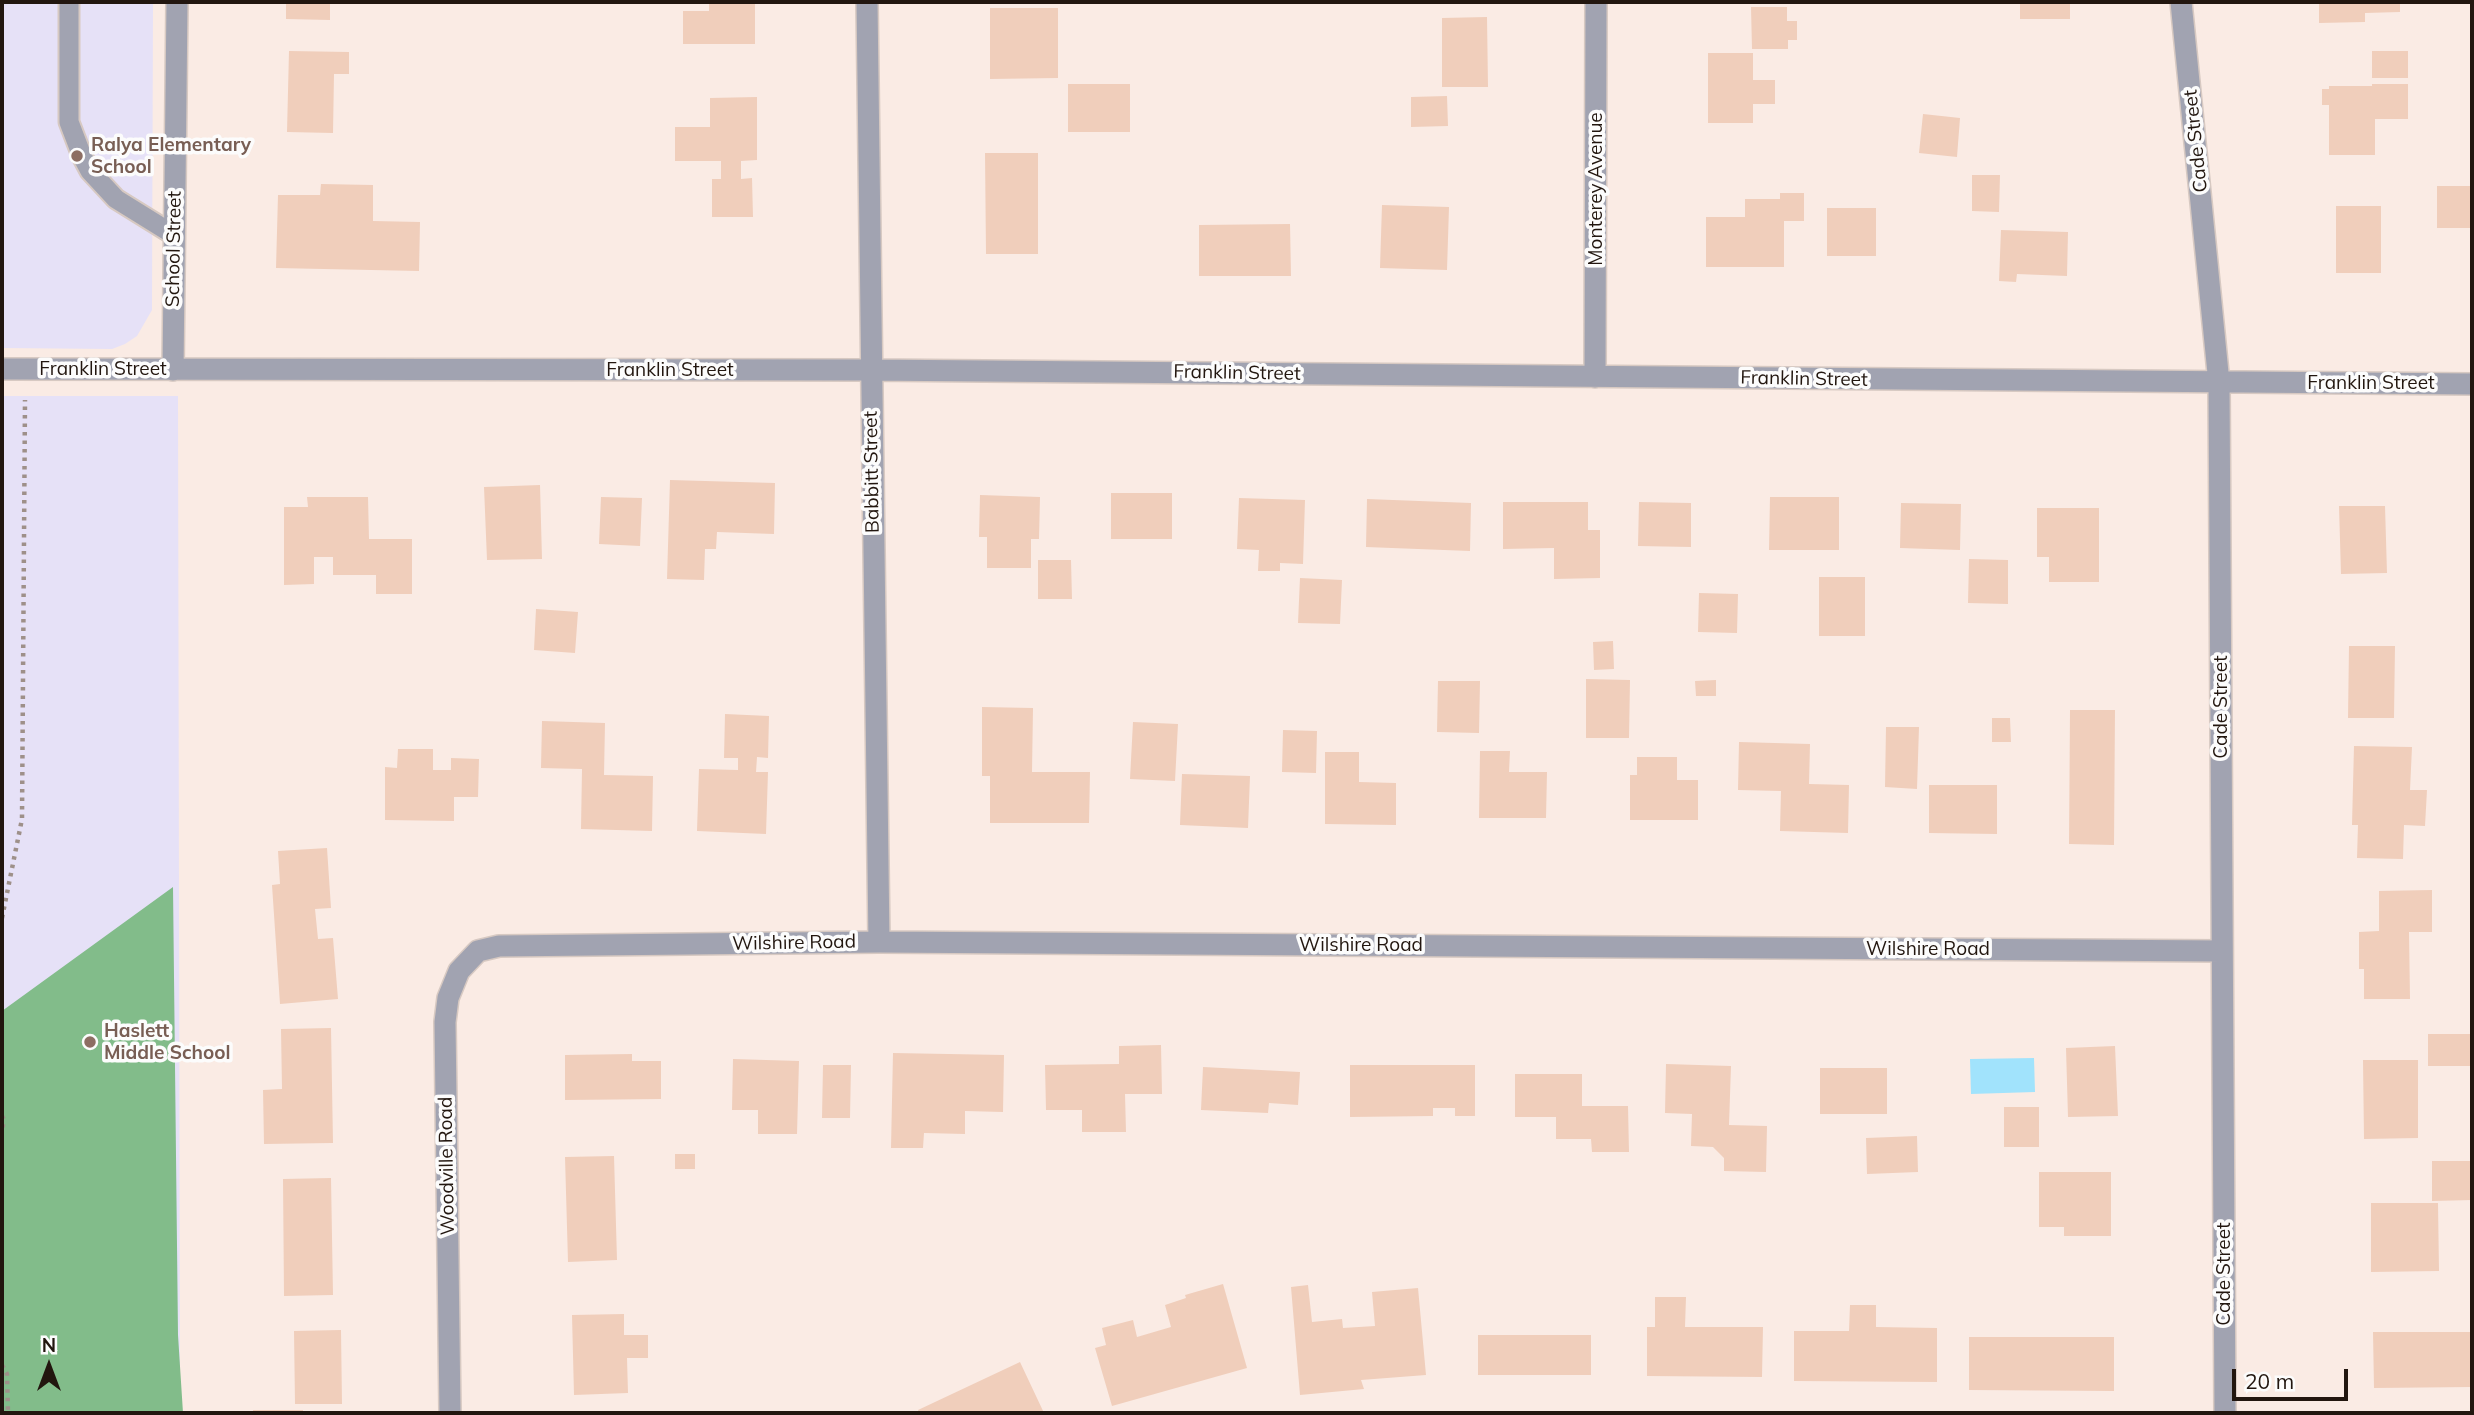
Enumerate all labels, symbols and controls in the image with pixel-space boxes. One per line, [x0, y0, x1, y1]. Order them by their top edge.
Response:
street label: Cade Street [2179, 88, 2213, 194]
street label: Monterey Avenue [1585, 112, 1607, 266]
place label: Ralya Elementary School [91, 134, 251, 178]
marker: Ralya Elementary School [69, 148, 85, 164]
street label: School Street [162, 191, 186, 307]
street label: Franklin Street [39, 358, 167, 380]
street label: Franklin Street [606, 359, 734, 381]
street label: Franklin Street [1173, 360, 1301, 386]
street label: Franklin Street [1740, 366, 1868, 392]
street label: Franklin Street [2307, 372, 2435, 394]
street label: Babbitt Street [860, 411, 884, 533]
street label: Cade Street [2210, 655, 2232, 759]
street label: Wilshire Road [732, 931, 856, 955]
street label: Wilshire Road [1299, 934, 1423, 956]
street label: Wilshire Road [1866, 938, 1990, 960]
place label: Haslett Middle School [104, 1020, 230, 1064]
marker: Haslett Middle School [82, 1034, 98, 1050]
street label: Woodville Road [434, 1096, 460, 1236]
street label: Cade Street [2213, 1222, 2235, 1326]
north arrow [14, 1331, 84, 1401]
text: N [42, 1333, 56, 1357]
scale bar [2236, 1356, 2352, 1400]
text: 20 m [2245, 1368, 2294, 1394]

